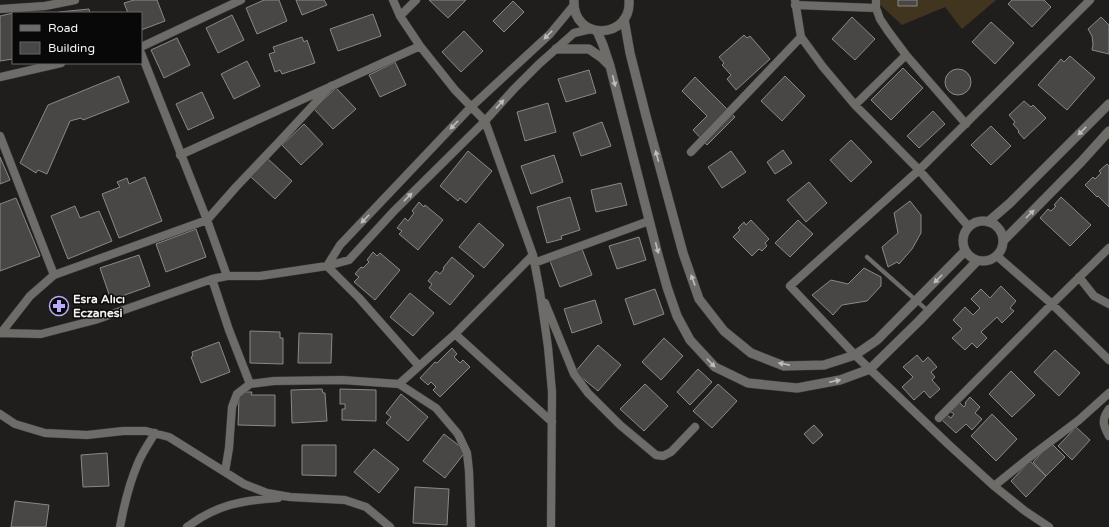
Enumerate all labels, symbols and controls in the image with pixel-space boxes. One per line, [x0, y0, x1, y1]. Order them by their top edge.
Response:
legend [12, 12, 142, 64]
text: Road [48, 21, 78, 35]
one-way arrow [543, 30, 553, 40]
text: Building [48, 41, 95, 55]
one-way arrow [611, 75, 617, 87]
one-way arrow [495, 99, 504, 110]
one-way arrow [449, 120, 459, 130]
one-way arrow [1077, 126, 1086, 136]
one-way arrow [653, 149, 659, 162]
one-way arrow [403, 192, 413, 202]
one-way arrow [1025, 209, 1035, 219]
one-way arrow [360, 214, 369, 224]
one-way arrow [654, 241, 660, 254]
one-way arrow [689, 274, 695, 286]
one-way arrow [933, 274, 943, 284]
place label: Esra Alıcı Eczanesi [73, 292, 125, 320]
pharmacy icon: Esra Alıcı Eczanesi [48, 295, 70, 317]
one-way arrow [707, 358, 716, 368]
one-way arrow [777, 361, 790, 367]
one-way arrow [829, 378, 841, 384]

